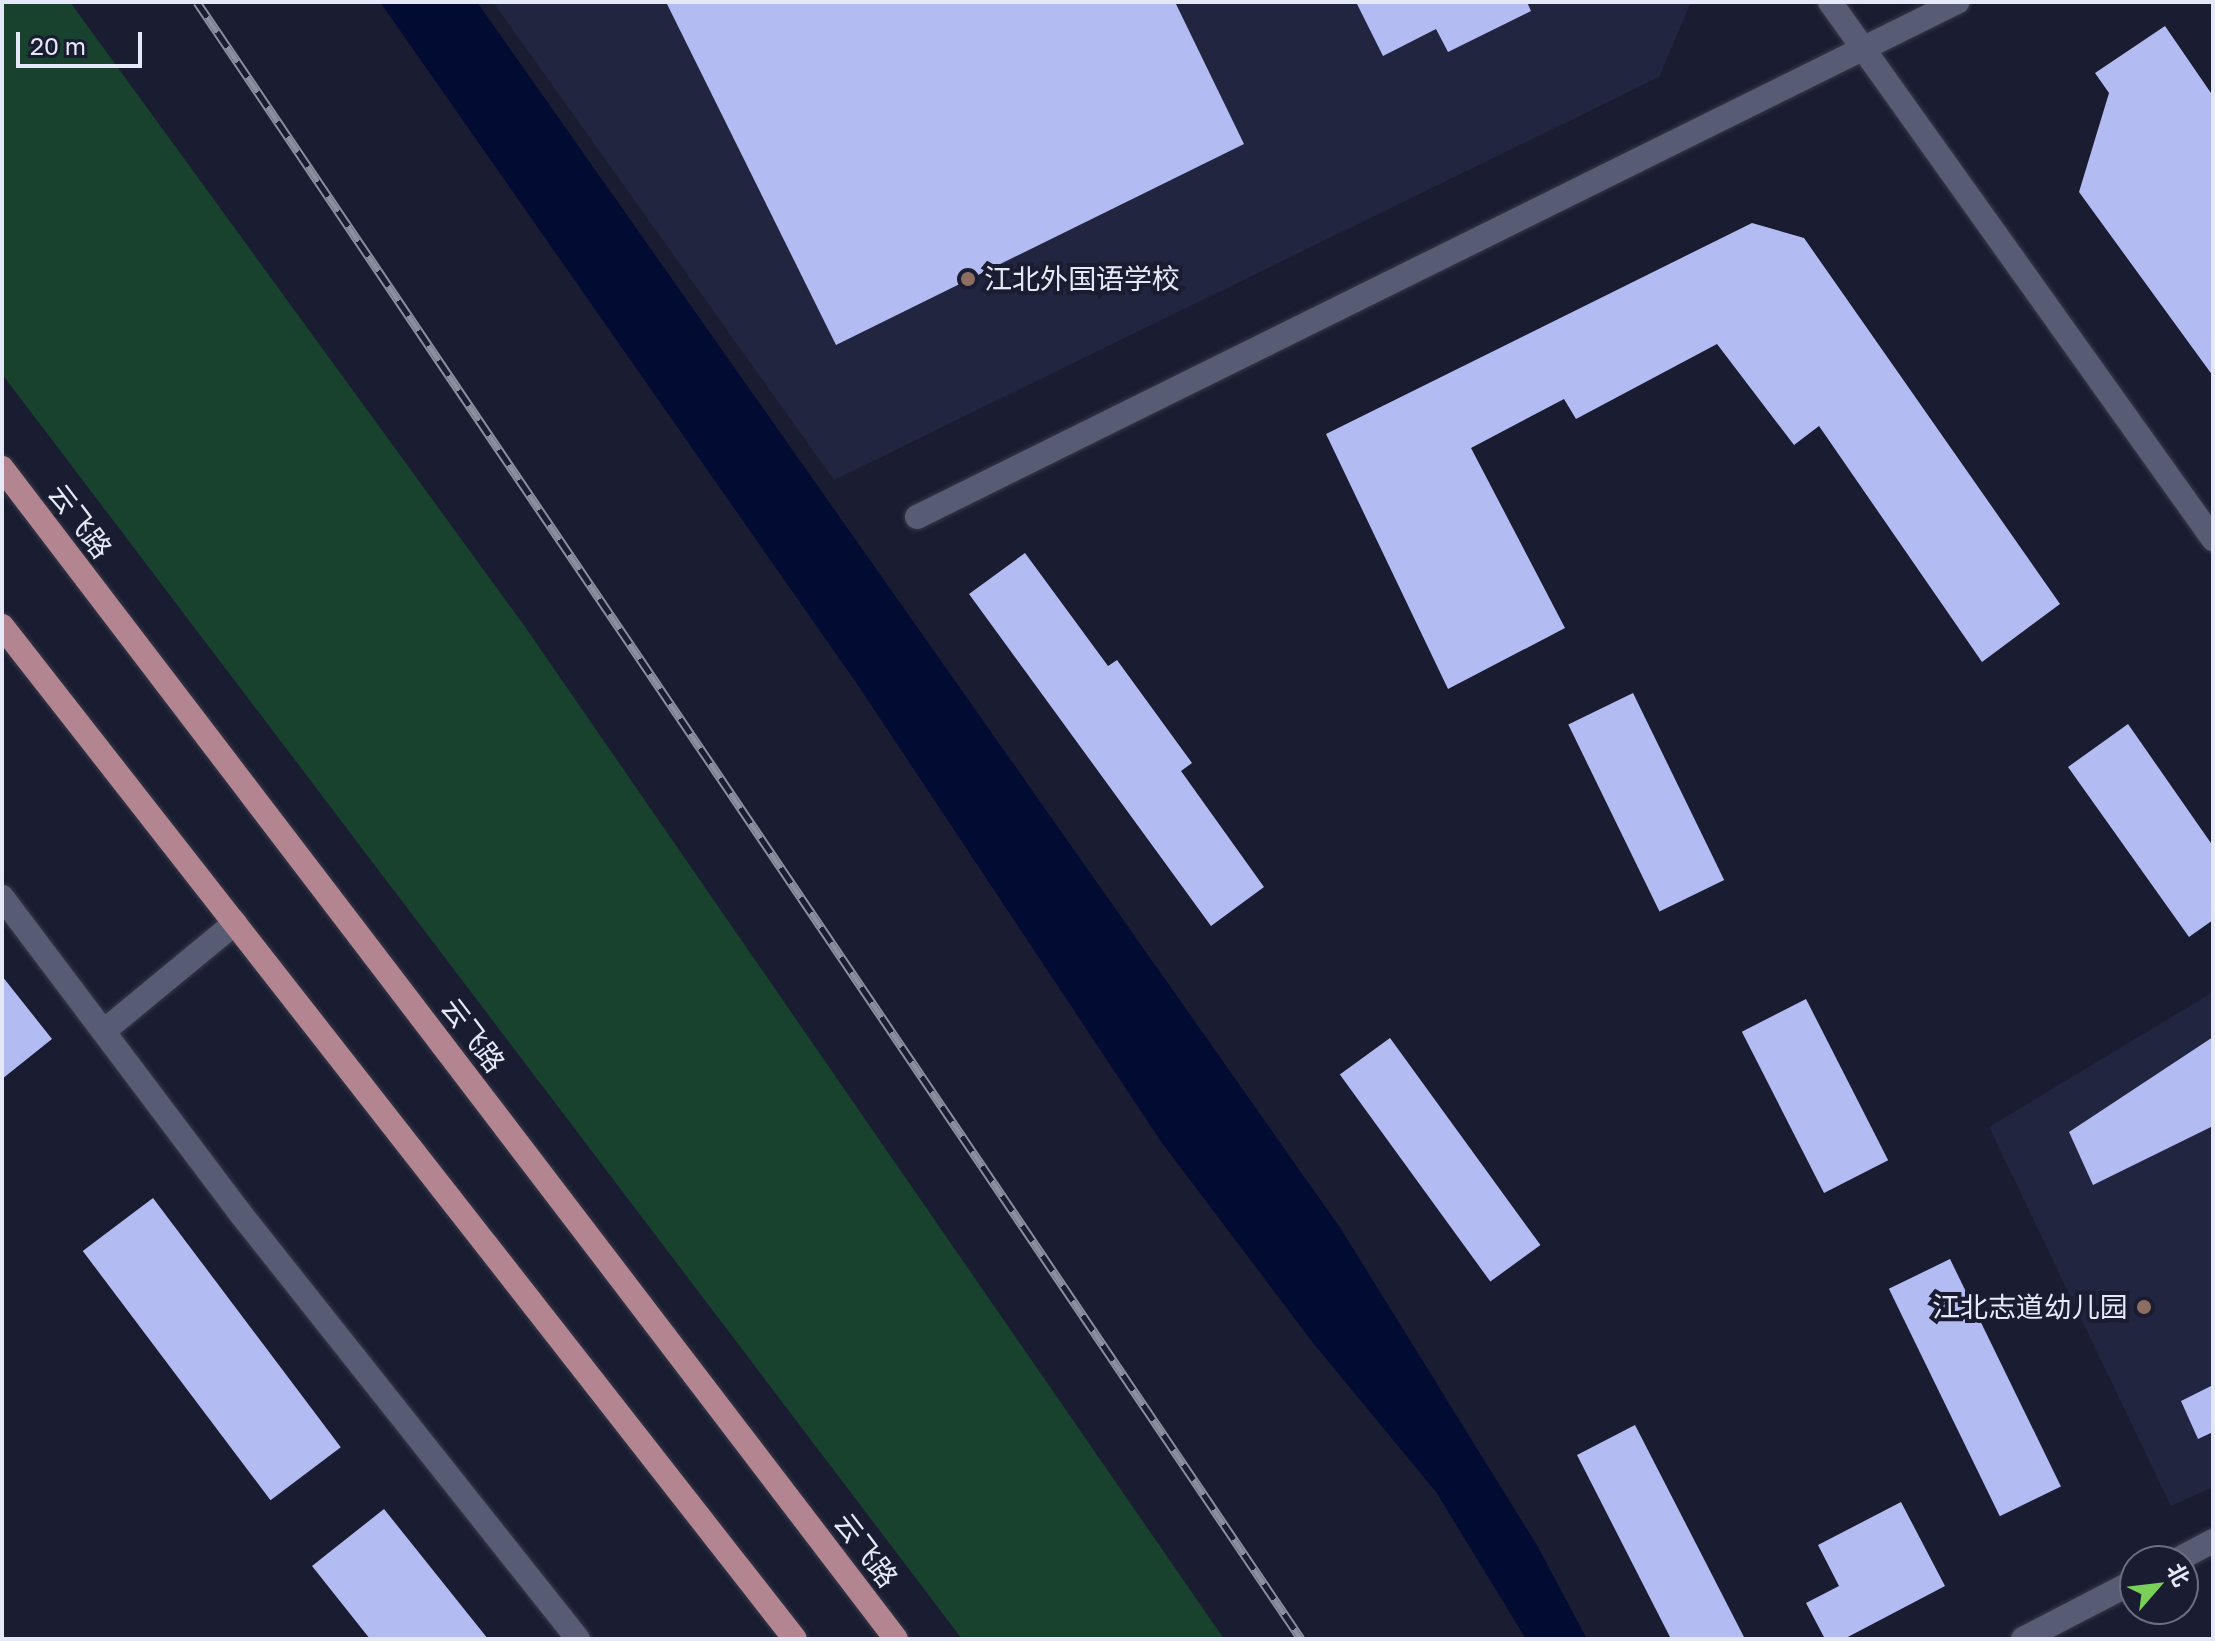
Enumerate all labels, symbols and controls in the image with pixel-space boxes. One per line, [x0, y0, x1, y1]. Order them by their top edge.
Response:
scale bar [20, 16, 146, 66]
text: 20 m [30, 31, 86, 60]
place label: 江北外国语学校 [984, 262, 1180, 296]
marker: 江北外国语学校 [959, 270, 977, 288]
street label: 云飞路 [41, 477, 119, 565]
street label: 云飞路 [434, 991, 512, 1079]
place label: 江北志道幼儿园 [1932, 1290, 2128, 1324]
marker: 江北志道幼儿园 [2135, 1298, 2153, 1316]
street label: 云飞路 [827, 1506, 905, 1594]
north arrow [2119, 1545, 2199, 1625]
text: 北 [2162, 1558, 2196, 1590]

